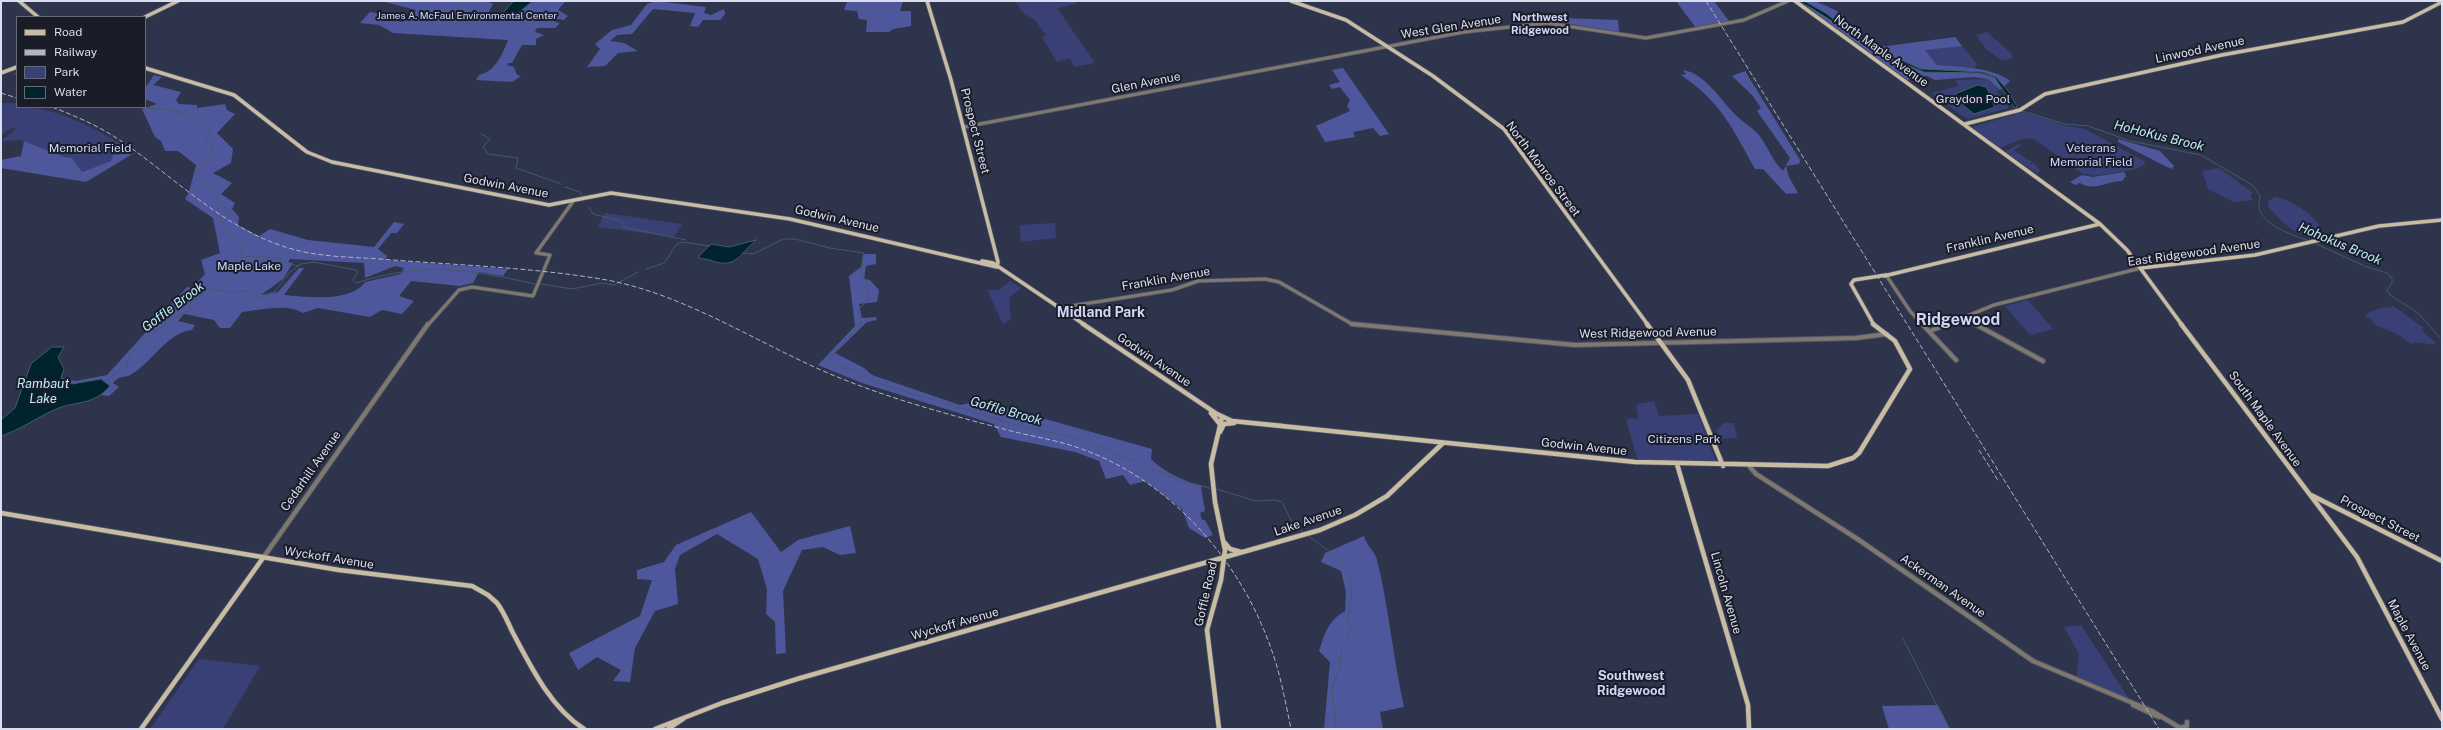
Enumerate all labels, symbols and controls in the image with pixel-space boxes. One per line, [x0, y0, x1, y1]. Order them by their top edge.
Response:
park label: James A. McFaul Environmental Center [377, 10, 557, 22]
district label: Northwest Ridgewood [1511, 11, 1569, 37]
street label: West Glen Avenue [1400, 12, 1502, 42]
street label: North Maple Avenue [1831, 12, 1931, 90]
legend [16, 16, 146, 108]
text: Road [54, 25, 82, 39]
street label: Linwood Avenue [2154, 34, 2246, 66]
text: Railway [54, 45, 97, 59]
text: Park [54, 65, 80, 79]
street label: Glen Avenue [1110, 69, 1182, 97]
text: Water [54, 85, 87, 99]
street label: Prospect Street [957, 87, 993, 175]
park label: Graydon Pool [1936, 92, 2010, 106]
water label: HoHoKus Brook [2112, 117, 2206, 155]
street label: North Monroe Street [1503, 119, 1583, 219]
park label: Memorial Field [49, 141, 131, 155]
park label: Veterans Memorial Field [2050, 141, 2132, 169]
street label: Godwin Avenue [462, 171, 550, 201]
street label: Godwin Avenue [793, 202, 881, 236]
water label: Hohokus Brook [2296, 219, 2384, 269]
street label: Franklin Avenue [1945, 222, 2035, 256]
street label: East Ridgewood Avenue [2127, 237, 2261, 269]
park label: Maple Lake [217, 259, 281, 273]
street label: Franklin Avenue [1121, 264, 1211, 294]
water label: Goffle Brook [139, 279, 207, 335]
district label: Midland Park [1057, 305, 1145, 321]
district label: Ridgewood [1916, 310, 2000, 330]
street label: West Ridgewood Avenue [1579, 325, 1717, 341]
street label: Godwin Avenue [1114, 330, 1194, 390]
street label: South Maple Avenue [2225, 368, 2305, 470]
water label: Rambaut Lake [17, 376, 69, 407]
water label: Goffle Brook [968, 393, 1044, 429]
street label: Cedarhill Avenue [278, 428, 344, 514]
park label: Citizens Park [1648, 432, 1720, 446]
street label: Godwin Avenue [1540, 435, 1628, 459]
street label: Prospect Street [2338, 493, 2422, 545]
street label: Lake Avenue [1272, 503, 1344, 539]
street label: Wyckoff Avenue [283, 544, 375, 572]
street label: Lincoln Avenue [1707, 550, 1745, 636]
street label: Ackerman Avenue [1898, 551, 1988, 621]
street label: Goffle Road [1192, 560, 1220, 628]
street label: Maple Avenue [2384, 597, 2434, 673]
street label: Wyckoff Avenue [910, 605, 1000, 643]
district label: Southwest Ridgewood [1597, 668, 1665, 699]

